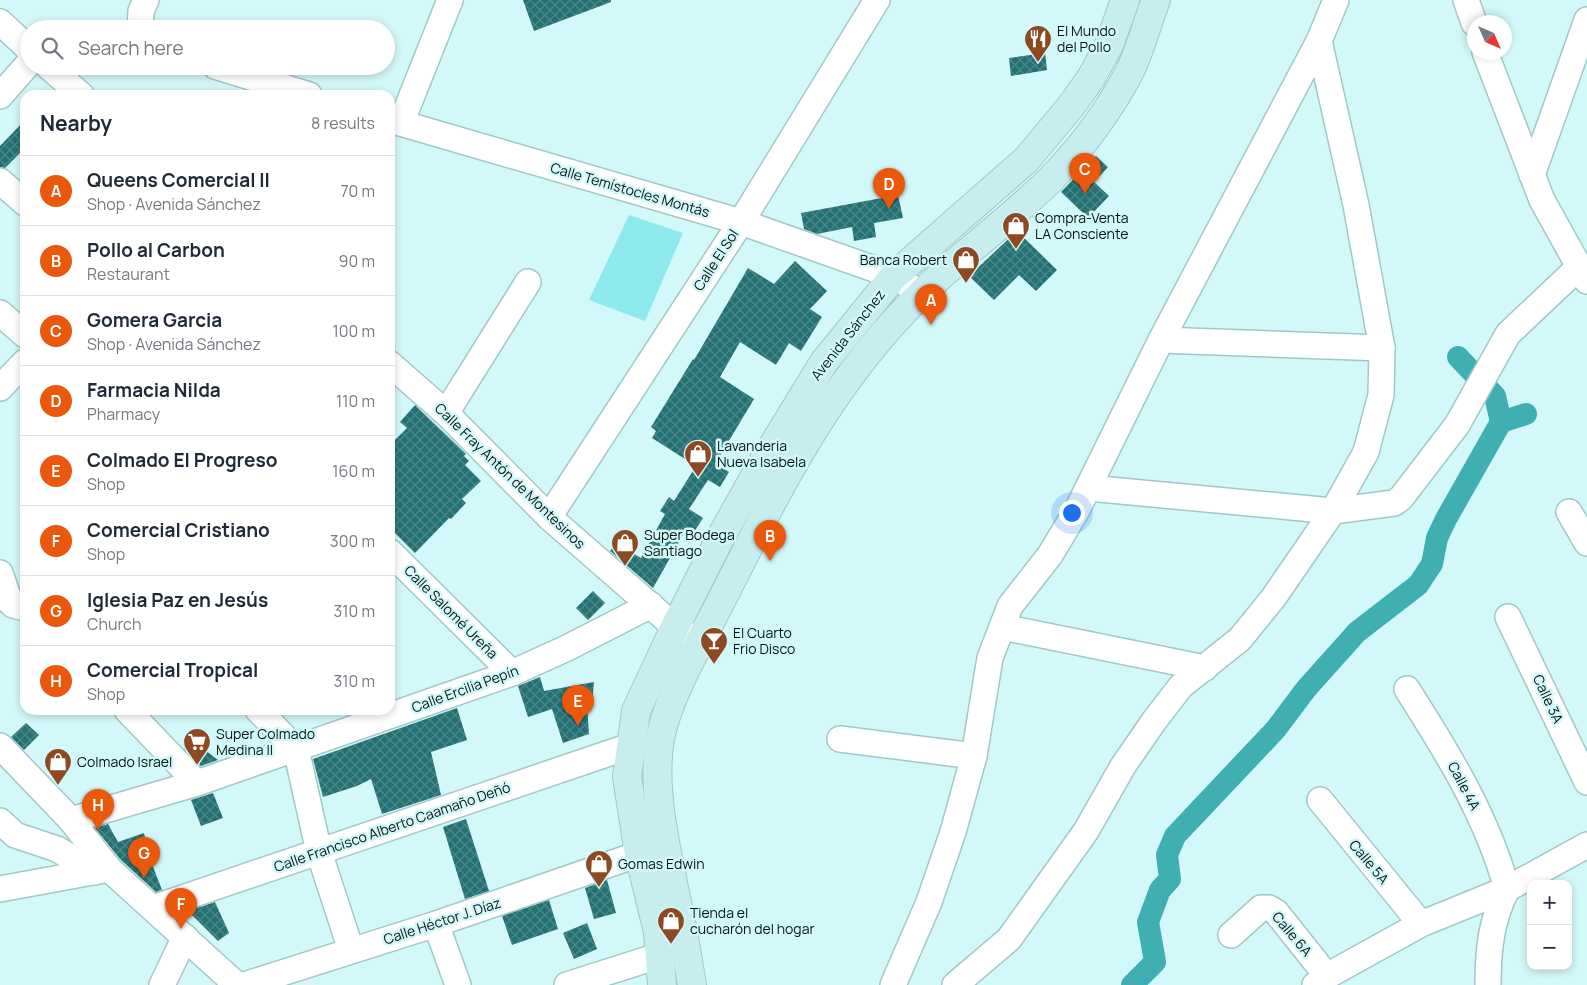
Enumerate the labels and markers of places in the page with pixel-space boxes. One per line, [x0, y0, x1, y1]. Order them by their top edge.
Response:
place label: El Mundo del Pollo [1057, 21, 1116, 56]
restaurant icon: El Mundo del Pollo [1023, 24, 1053, 63]
pin: C [1069, 153, 1101, 194]
pin: D [873, 168, 905, 209]
place label: Compra-Venta LA Consciente [1035, 208, 1129, 243]
shop icon: Compra-Venta LA Consciente [1001, 211, 1031, 250]
shop icon: Banca Robert [951, 245, 981, 284]
place label: Banca Robert [860, 250, 947, 269]
pin: A [915, 284, 947, 325]
place label: Lavanderia Nueva Isabela [717, 436, 806, 471]
shop icon: Lavanderia Nueva Isabela [683, 439, 713, 478]
pin: B [754, 520, 786, 561]
place label: Super Bodega Santiago [644, 525, 735, 560]
shop icon: Super Bodega Santiago [610, 528, 640, 567]
place label: El Cuarto Frio Disco [733, 623, 795, 658]
bar icon: El Cuarto Frio Disco [699, 626, 729, 665]
pin: E [562, 685, 594, 726]
place label: Super Colmado Medina II [216, 724, 315, 759]
supermarket icon: Super Colmado Medina II [182, 727, 212, 766]
shop icon: Colmado Israel [43, 747, 73, 786]
place label: Colmado Israel [77, 752, 172, 771]
pin: H [82, 789, 114, 830]
pin: G [128, 837, 160, 878]
shop icon: Gomas Edwin [584, 849, 614, 888]
place label: Gomas Edwin [618, 854, 705, 873]
pin: F [165, 888, 197, 929]
place label: Tienda el cucharón del hogar [690, 903, 814, 938]
shop icon: Tienda el cucharón del hogar [656, 906, 686, 945]

